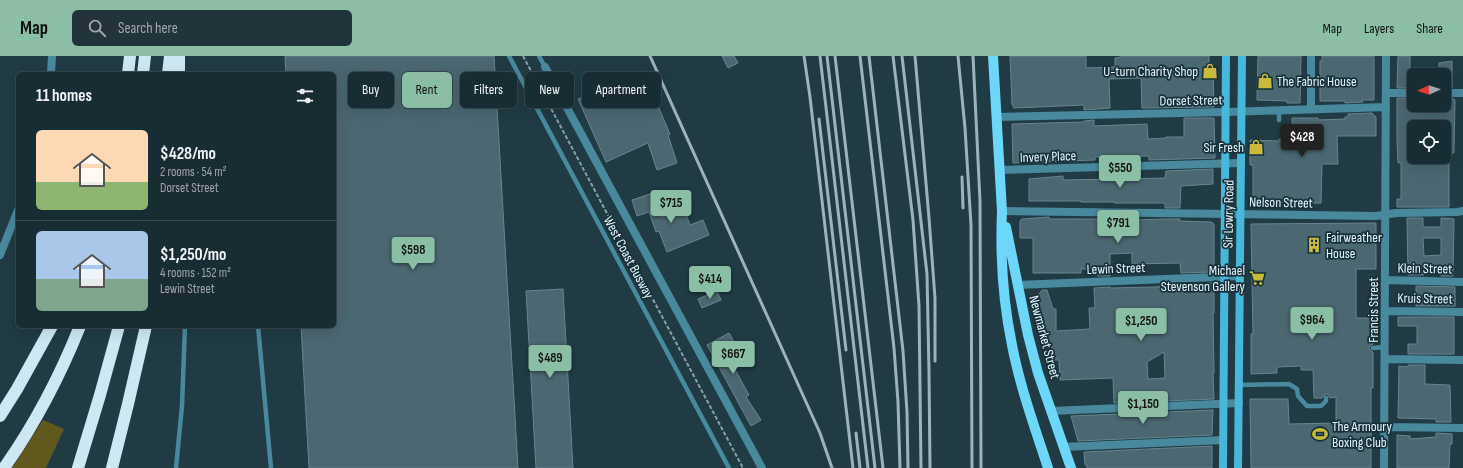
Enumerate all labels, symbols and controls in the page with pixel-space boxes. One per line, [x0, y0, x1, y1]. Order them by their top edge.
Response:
search box [72, 10, 352, 46]
text: Map [20, 17, 48, 40]
icon: search [86, 17, 108, 39]
text: Search here [118, 19, 178, 38]
text: Map [1322, 20, 1342, 37]
text: Layers [1364, 20, 1394, 37]
text: Share [1416, 20, 1443, 37]
shop icon: U-turn Charity Shop [1201, 62, 1219, 80]
place label: U-turn Charity Shop [1103, 63, 1198, 80]
north arrow [1407, 68, 1451, 112]
map controls [1407, 68, 1451, 164]
chip: Buy [348, 72, 394, 108]
chip: Rent [402, 72, 452, 108]
chip: Filters [460, 72, 517, 108]
chip: New [525, 72, 574, 108]
chip: Apartment [582, 72, 661, 108]
shop icon: The Fabric House [1256, 72, 1274, 90]
place label: The Fabric House [1277, 73, 1357, 90]
icon: filters [294, 85, 316, 107]
text: 11 homes [36, 86, 92, 106]
street label: Dorset Street [1159, 91, 1223, 110]
button: locate [1407, 120, 1451, 164]
pin: $428 [1278, 124, 1326, 158]
text: $428 [1290, 129, 1314, 145]
shop icon: Sir Fresh [1247, 138, 1265, 156]
place label: Sir Fresh [1203, 139, 1244, 156]
text: $428/mo [160, 144, 216, 164]
icon: home [68, 146, 116, 194]
street label: Invery Place [1019, 147, 1077, 166]
pin: $550 [1096, 155, 1144, 189]
text: $550 [1108, 160, 1132, 176]
text: 2 rooms · 54 m² [160, 164, 227, 180]
street label: Sir Lowry Road [1219, 179, 1238, 248]
text: Dorset Street [160, 180, 219, 196]
pin: $715 [647, 190, 695, 224]
street label: Nelson Street [1249, 193, 1313, 212]
text: $715 [659, 195, 683, 211]
pin: $791 [1094, 210, 1142, 244]
street label: West Coast Busway [600, 213, 658, 302]
text: $791 [1106, 215, 1130, 231]
place label: Fairweather House [1326, 229, 1382, 262]
building icon: Fairweather House [1305, 236, 1323, 254]
pin: $598 [389, 237, 437, 271]
text: $598 [401, 242, 425, 258]
text: $1,250/mo [160, 245, 226, 265]
icon: home [68, 247, 116, 295]
street label: Lewin Street [1086, 259, 1146, 278]
street label: Klein Street [1397, 260, 1453, 277]
place label: Michael Stevenson Gallery [1161, 262, 1246, 295]
text: 4 rooms · 152 m² [160, 265, 231, 281]
pin: $414 [686, 266, 734, 300]
supermarket icon: Michael Stevenson Gallery [1248, 269, 1266, 287]
text: $414 [698, 271, 722, 287]
street label: Francis Street [1365, 277, 1382, 343]
text: Lewin Street [160, 281, 215, 297]
street label: Kruis Street [1397, 290, 1453, 307]
street label: Newmarket Street [1025, 294, 1064, 381]
pin: $964 [1288, 307, 1336, 341]
pin: $1,250 [1108, 308, 1174, 342]
text: $964 [1299, 312, 1325, 328]
text: $1,250 [1125, 313, 1157, 329]
pin: $667 [709, 341, 757, 375]
pin: $489 [526, 345, 574, 379]
text: $667 [721, 346, 745, 362]
text: $489 [537, 350, 563, 366]
pin: $1,150 [1110, 391, 1176, 425]
text: $1,150 [1127, 396, 1159, 412]
place label: The Armoury Boxing Club [1332, 418, 1392, 451]
sports icon: The Armoury Boxing Club [1311, 425, 1329, 443]

